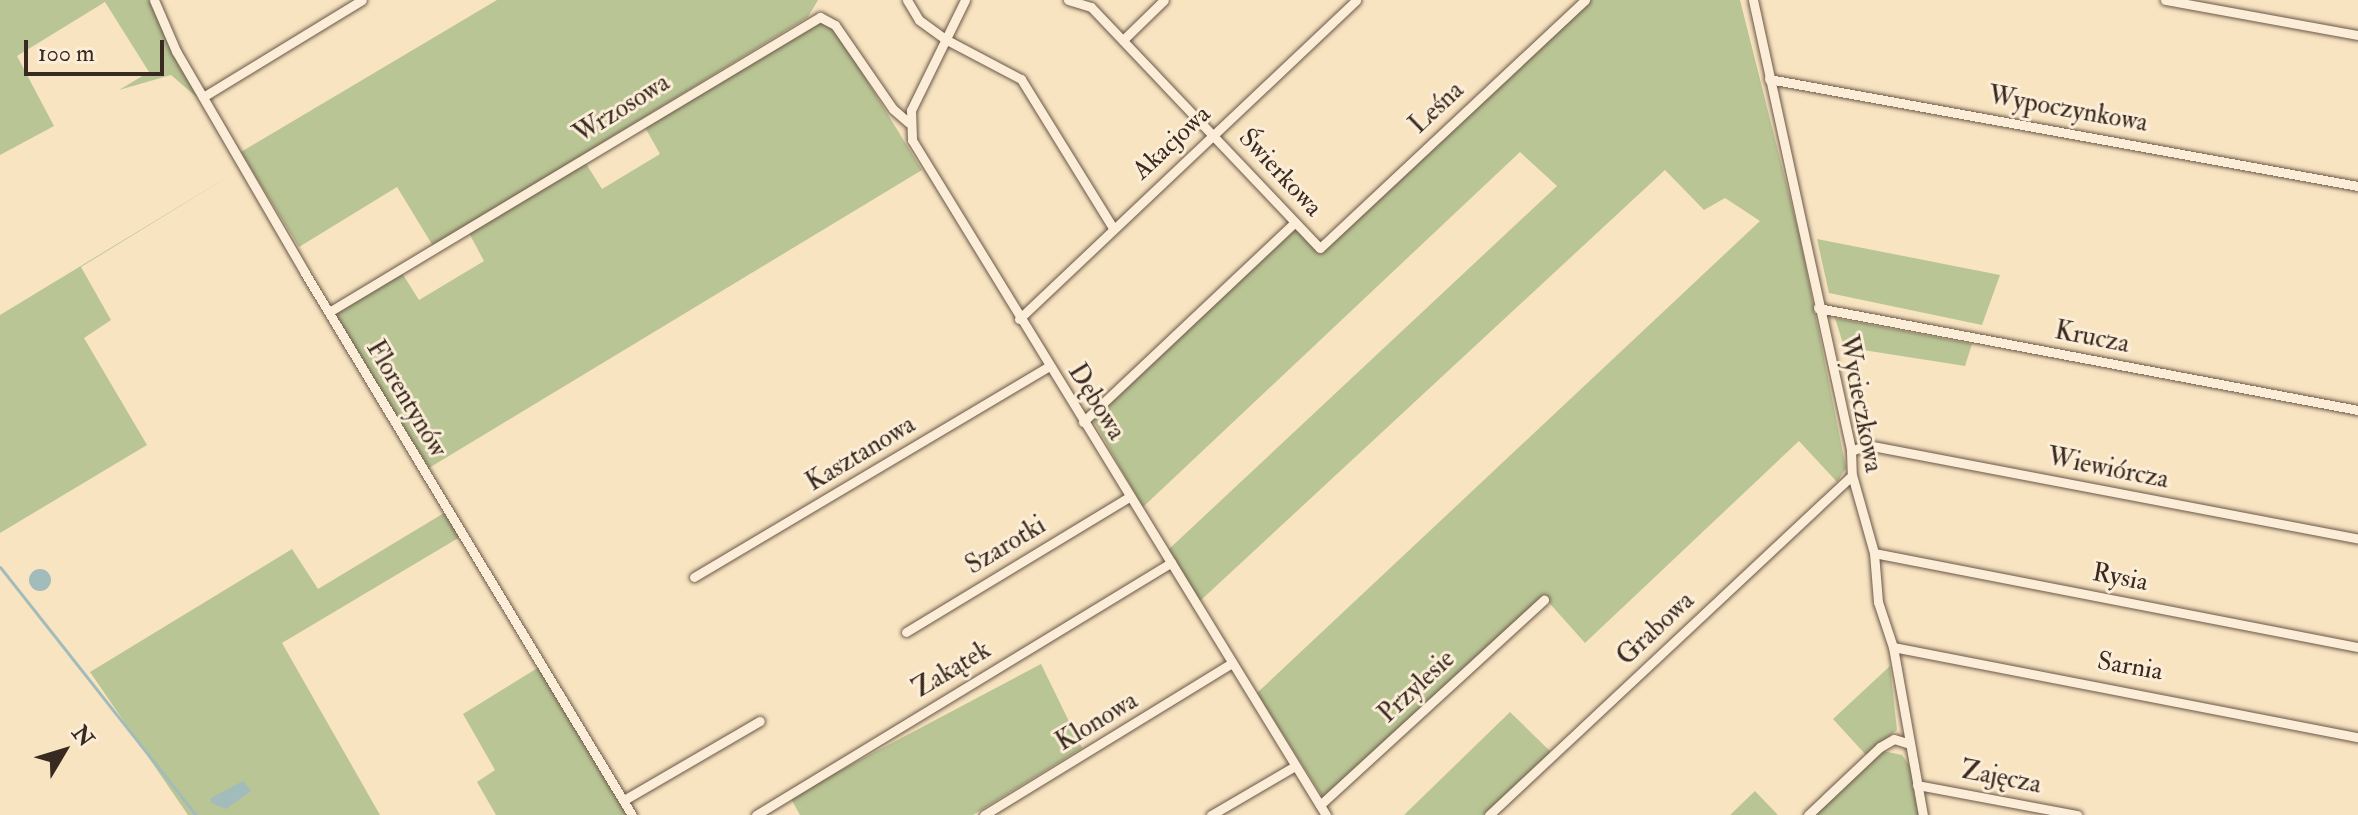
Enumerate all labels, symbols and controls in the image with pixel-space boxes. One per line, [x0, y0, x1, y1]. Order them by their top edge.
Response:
scale bar [28, 24, 168, 74]
text: 100 m [38, 38, 95, 69]
street label: Wrzosowa [568, 67, 676, 151]
street label: Leśna [1403, 75, 1471, 141]
street label: Wypoczynkowa [1986, 81, 2150, 139]
street label: Akacjowa [1127, 99, 1217, 187]
street label: Świerkowa [1232, 123, 1328, 223]
street label: Krucza [2052, 316, 2132, 360]
street label: Wycieczkowa [1831, 333, 1889, 475]
street label: Florentynów [359, 335, 453, 463]
street label: Dębowa [1061, 358, 1131, 446]
street label: Kasztanowa [801, 409, 921, 499]
street label: Wiewiórcza [2045, 442, 2171, 496]
street label: Szarotki [960, 510, 1052, 582]
street label: Rysia [2090, 557, 2150, 599]
street label: Grabowa [1611, 586, 1701, 672]
street label: Zakątek [908, 635, 996, 705]
street label: Przylesie [1373, 644, 1461, 730]
street label: Sarnia [2095, 646, 2165, 688]
street label: Klonowa [1051, 686, 1143, 758]
north arrow [24, 711, 104, 791]
text: N [66, 720, 100, 753]
street label: Zajęcza [1958, 755, 2044, 801]

